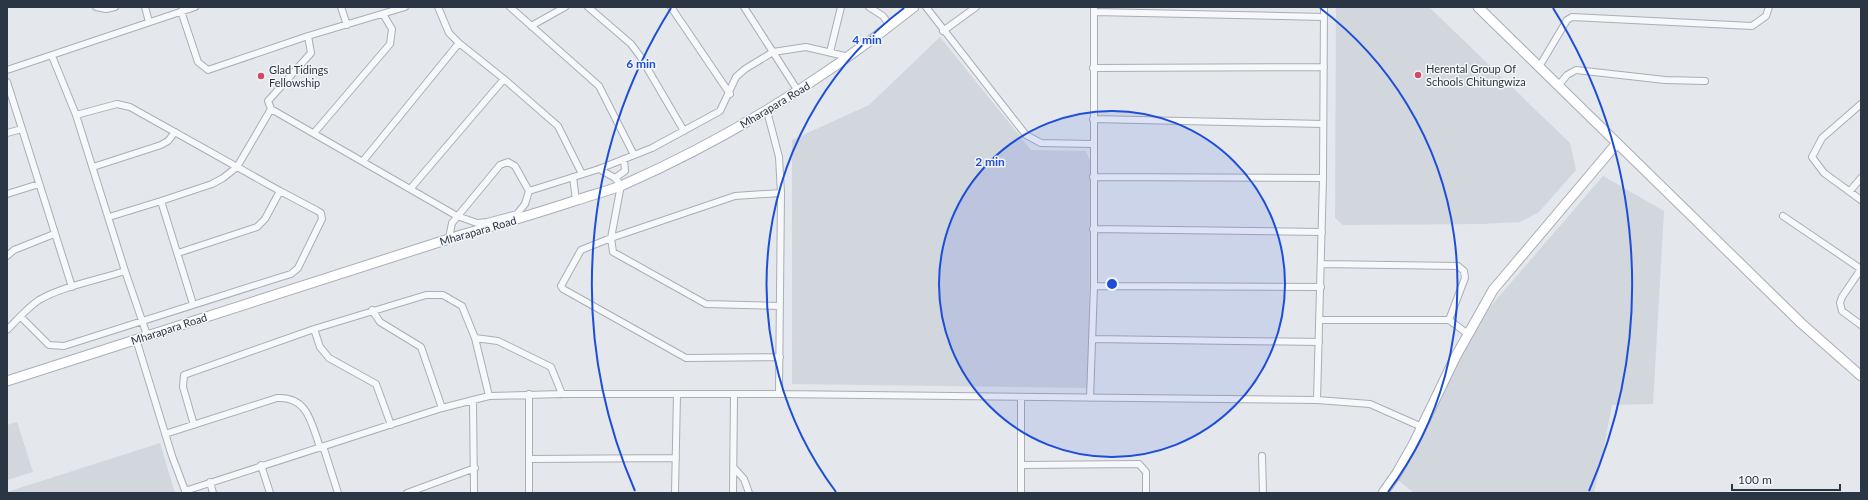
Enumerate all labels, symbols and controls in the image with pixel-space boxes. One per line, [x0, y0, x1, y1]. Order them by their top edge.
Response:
text: 4 min [852, 32, 882, 47]
text: 6 min [626, 56, 656, 71]
place label: Herental Group Of Schools Chitungwiza [1426, 62, 1526, 88]
place label: Glad Tidings Fellowship [269, 63, 328, 89]
marker: Herental Group Of Schools Chitungwiza [1413, 70, 1423, 80]
marker: Glad Tidings Fellowship [256, 71, 266, 81]
street label: Mharapara Road [737, 79, 812, 131]
text: 2 min [975, 154, 1005, 169]
street label: Mharapara Road [438, 213, 518, 248]
centre of rings [1105, 277, 1119, 291]
street label: Mharapara Road [129, 310, 209, 347]
scale bar [1732, 466, 1840, 492]
text: 100 m [1738, 472, 1772, 487]

